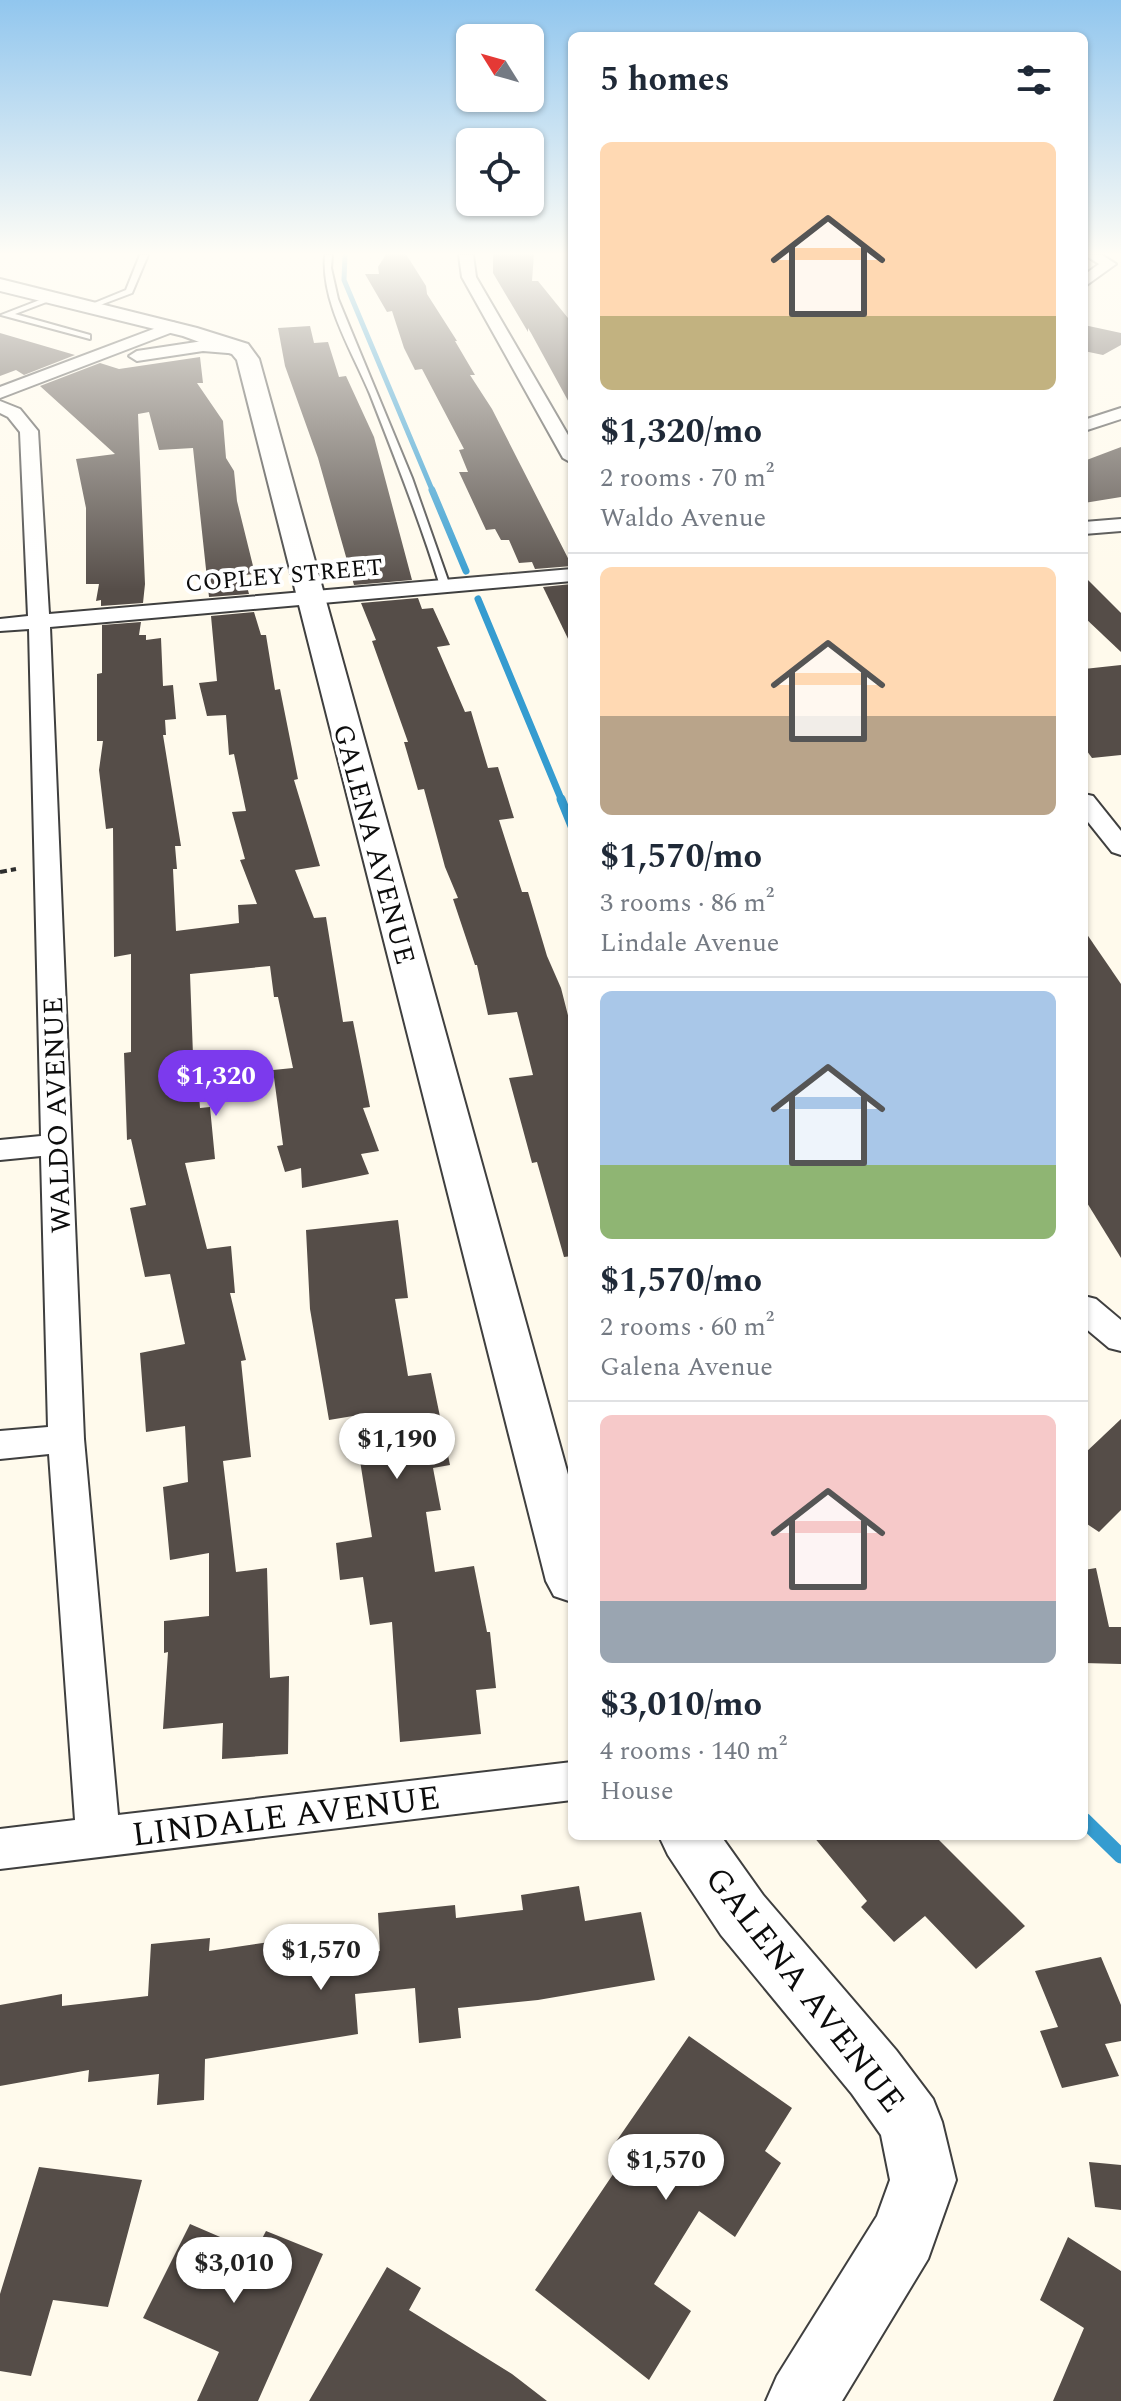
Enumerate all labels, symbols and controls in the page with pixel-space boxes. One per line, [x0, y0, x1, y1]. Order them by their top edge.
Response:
north arrow [456, 24, 544, 112]
map controls [456, 24, 544, 216]
text: 5 homes [600, 54, 730, 106]
icon: filters [1012, 58, 1056, 102]
button: locate [456, 128, 544, 216]
icon: home [756, 194, 900, 338]
text: $1,320/mo [600, 406, 762, 458]
text: 2 rooms · 70 m² [600, 458, 774, 498]
text: Waldo Avenue [600, 498, 766, 538]
street label: COPLEY STREET [184, 549, 384, 603]
icon: home [756, 619, 900, 763]
street label: GALENA AVENUE [321, 719, 426, 970]
text: $1,570/mo [600, 831, 762, 883]
text: 3 rooms · 86 m² [600, 883, 774, 923]
text: Lindale Avenue [600, 923, 779, 963]
street label: WALDO AVENUE [32, 996, 83, 1234]
icon: home [756, 1043, 900, 1187]
pin: $1,320 [151, 1050, 281, 1118]
text: $1,320 [176, 1056, 256, 1096]
text: $1,570/mo [600, 1255, 762, 1307]
text: 2 rooms · 60 m² [600, 1307, 774, 1347]
text: Galena Avenue [600, 1347, 773, 1387]
pin: $1,190 [332, 1413, 462, 1481]
text: $1,190 [357, 1419, 437, 1459]
icon: home [756, 1467, 900, 1611]
text: $3,010/mo [600, 1679, 762, 1731]
text: 4 rooms · 140 m² [600, 1731, 787, 1771]
text: House [600, 1771, 674, 1811]
street label: LINDALE AVENUE [129, 1772, 443, 1862]
street label: GALENA AVENUE [691, 1856, 917, 2125]
pin: $1,570 [256, 1924, 386, 1992]
text: $1,570 [281, 1930, 361, 1970]
pin: $1,570 [601, 2134, 731, 2202]
text: $1,570 [626, 2140, 706, 2180]
pin: $3,010 [169, 2237, 299, 2305]
text: $3,010 [194, 2243, 274, 2283]

